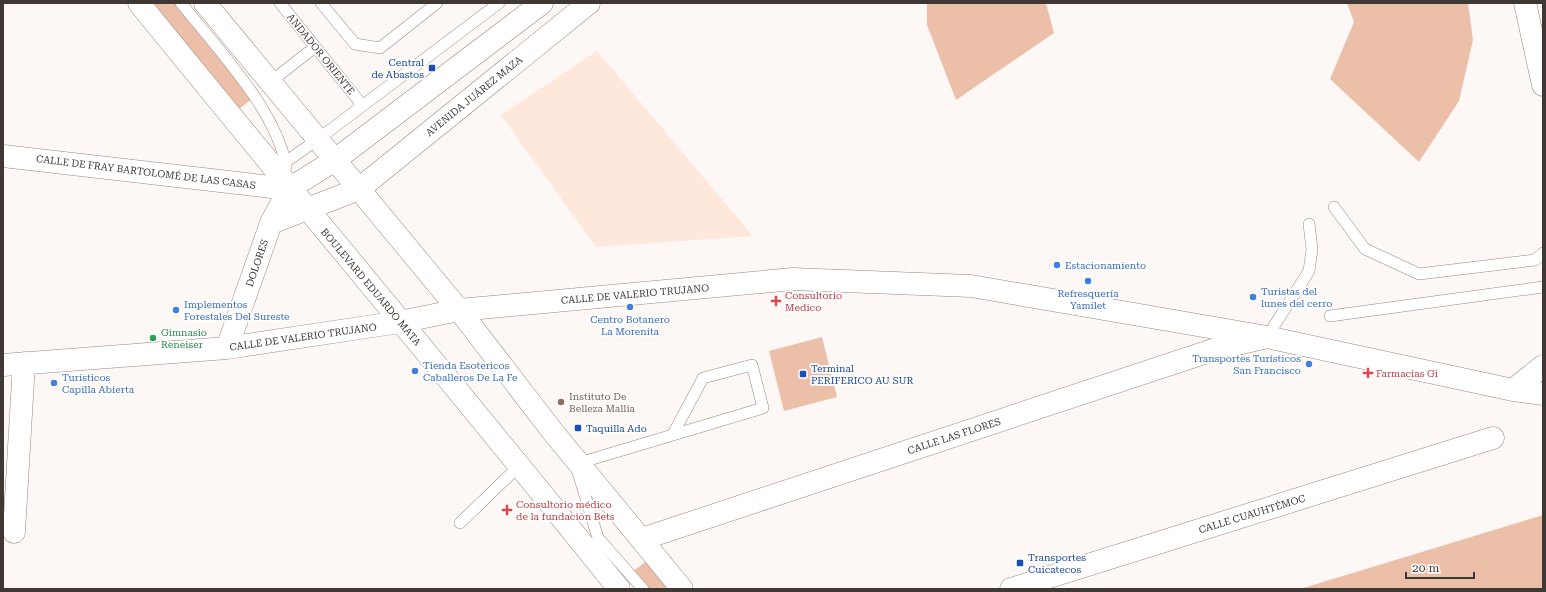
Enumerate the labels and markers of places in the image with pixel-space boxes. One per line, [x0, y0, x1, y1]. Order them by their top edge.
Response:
place label: Central de Abastos [371, 57, 424, 80]
marker: Central de Abastos [427, 63, 437, 73]
marker: Estacionamiento [1052, 260, 1062, 270]
place label: Estacionamiento [1065, 260, 1146, 271]
marker: Refresquería Yamilet [1083, 276, 1093, 286]
place label: Turistas del lunes del cerro [1261, 286, 1332, 309]
place label: Refresquería Yamilet [1057, 288, 1119, 311]
place label: Consultorio Medico [785, 290, 842, 313]
marker: Turistas del lunes del cerro [1248, 292, 1258, 302]
marker: Consultorio Medico [770, 295, 782, 307]
place label: Implementos Forestales Del Sureste [184, 299, 290, 322]
marker: Centro Botanero La Morenita [625, 302, 635, 312]
marker: Implementos Forestales Del Sureste [171, 305, 181, 315]
place label: Centro Botanero La Morenita [590, 314, 670, 337]
place label: Gimnasio Reneiser [161, 327, 207, 350]
marker: Gimnasio Reneiser [148, 333, 158, 343]
place label: Transportes Turísticos San Francisco [1192, 353, 1301, 376]
marker: Transportes Turísticos San Francisco [1304, 359, 1314, 369]
place label: Tienda Esotericos Caballeros De La Fe [423, 360, 518, 383]
place label: Terminal PERIFERICO AU SUR [811, 363, 914, 386]
marker: Tienda Esotericos Caballeros De La Fe [410, 366, 420, 376]
marker: Farmacias Gi [1363, 368, 1373, 378]
place label: Farmacias Gi [1376, 368, 1438, 379]
marker: Terminal PERIFERICO AU SUR [798, 369, 808, 379]
place label: Turisticos Capilla Abierta [62, 372, 135, 395]
marker: Turisticos Capilla Abierta [49, 378, 59, 388]
place label: Instituto De Belleza Mallia [569, 391, 636, 414]
marker: Instituto De Belleza Mallia [556, 397, 566, 407]
marker: Taquilla Ado [573, 423, 583, 433]
place label: Taquilla Ado [586, 423, 647, 434]
place label: Consultorio médico de la fundación Bets [516, 499, 615, 522]
marker: Consultorio médico de la fundación Bets [501, 504, 513, 516]
place label: Transportes Cuicatecos [1028, 552, 1086, 575]
marker: Transportes Cuicatecos [1015, 558, 1025, 568]

